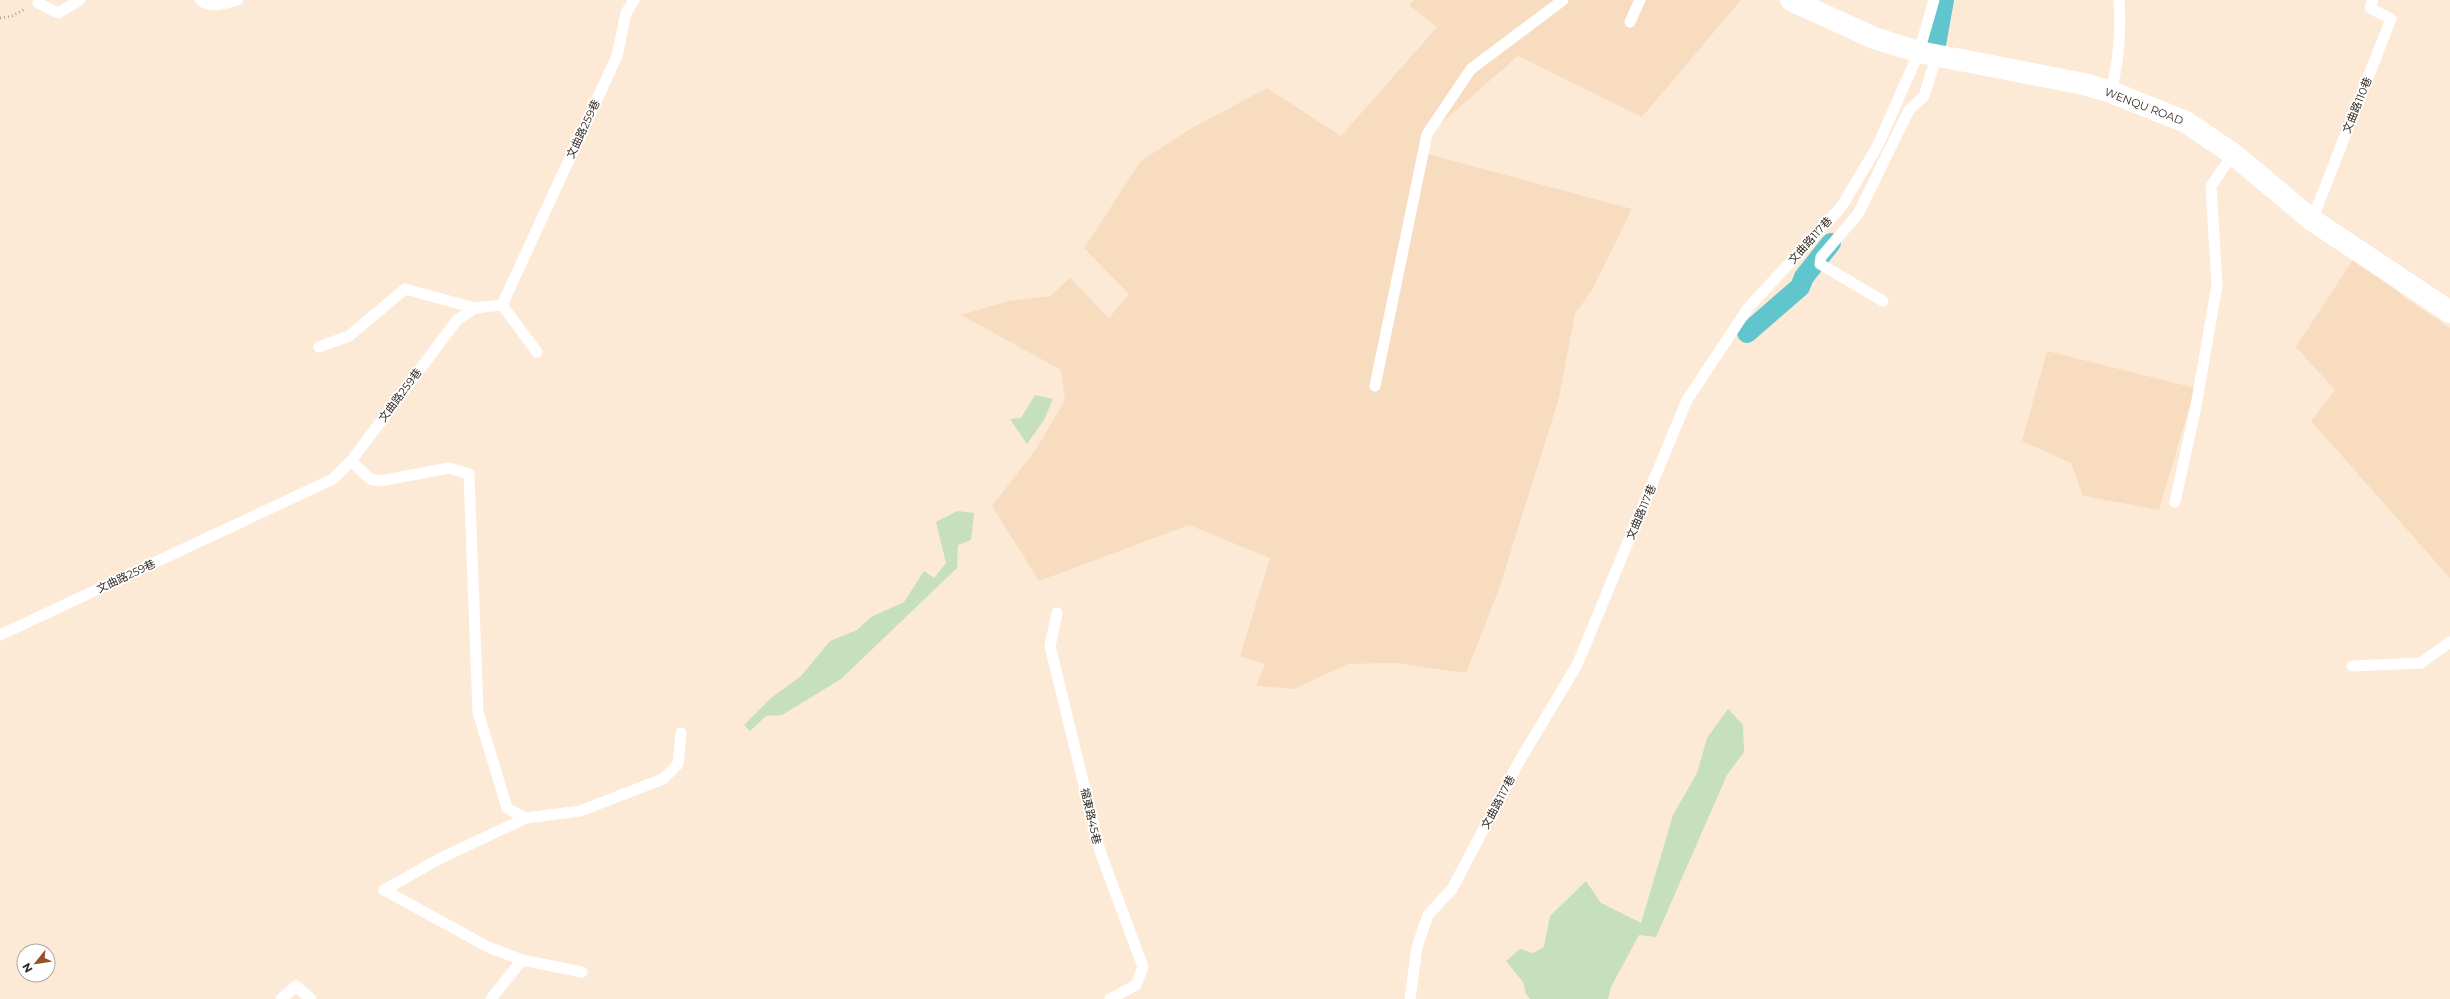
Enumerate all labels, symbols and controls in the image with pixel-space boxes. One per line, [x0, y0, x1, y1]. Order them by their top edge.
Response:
street label: 文曲路110巷 [2339, 75, 2375, 135]
street label: WENQU ROAD [2103, 85, 2185, 127]
street label: 文曲路259巷 [563, 97, 603, 161]
street label: 文曲路117巷 [1785, 214, 1835, 266]
street label: 文曲路259巷 [375, 366, 425, 424]
street label: 文曲路117巷 [1623, 482, 1659, 542]
street label: 文曲路259巷 [94, 556, 158, 596]
street label: 文曲路117巷 [1478, 773, 1518, 831]
street label: 福東路45巷 [1078, 786, 1104, 846]
north arrow [16, 943, 56, 983]
text: N [19, 961, 36, 975]

